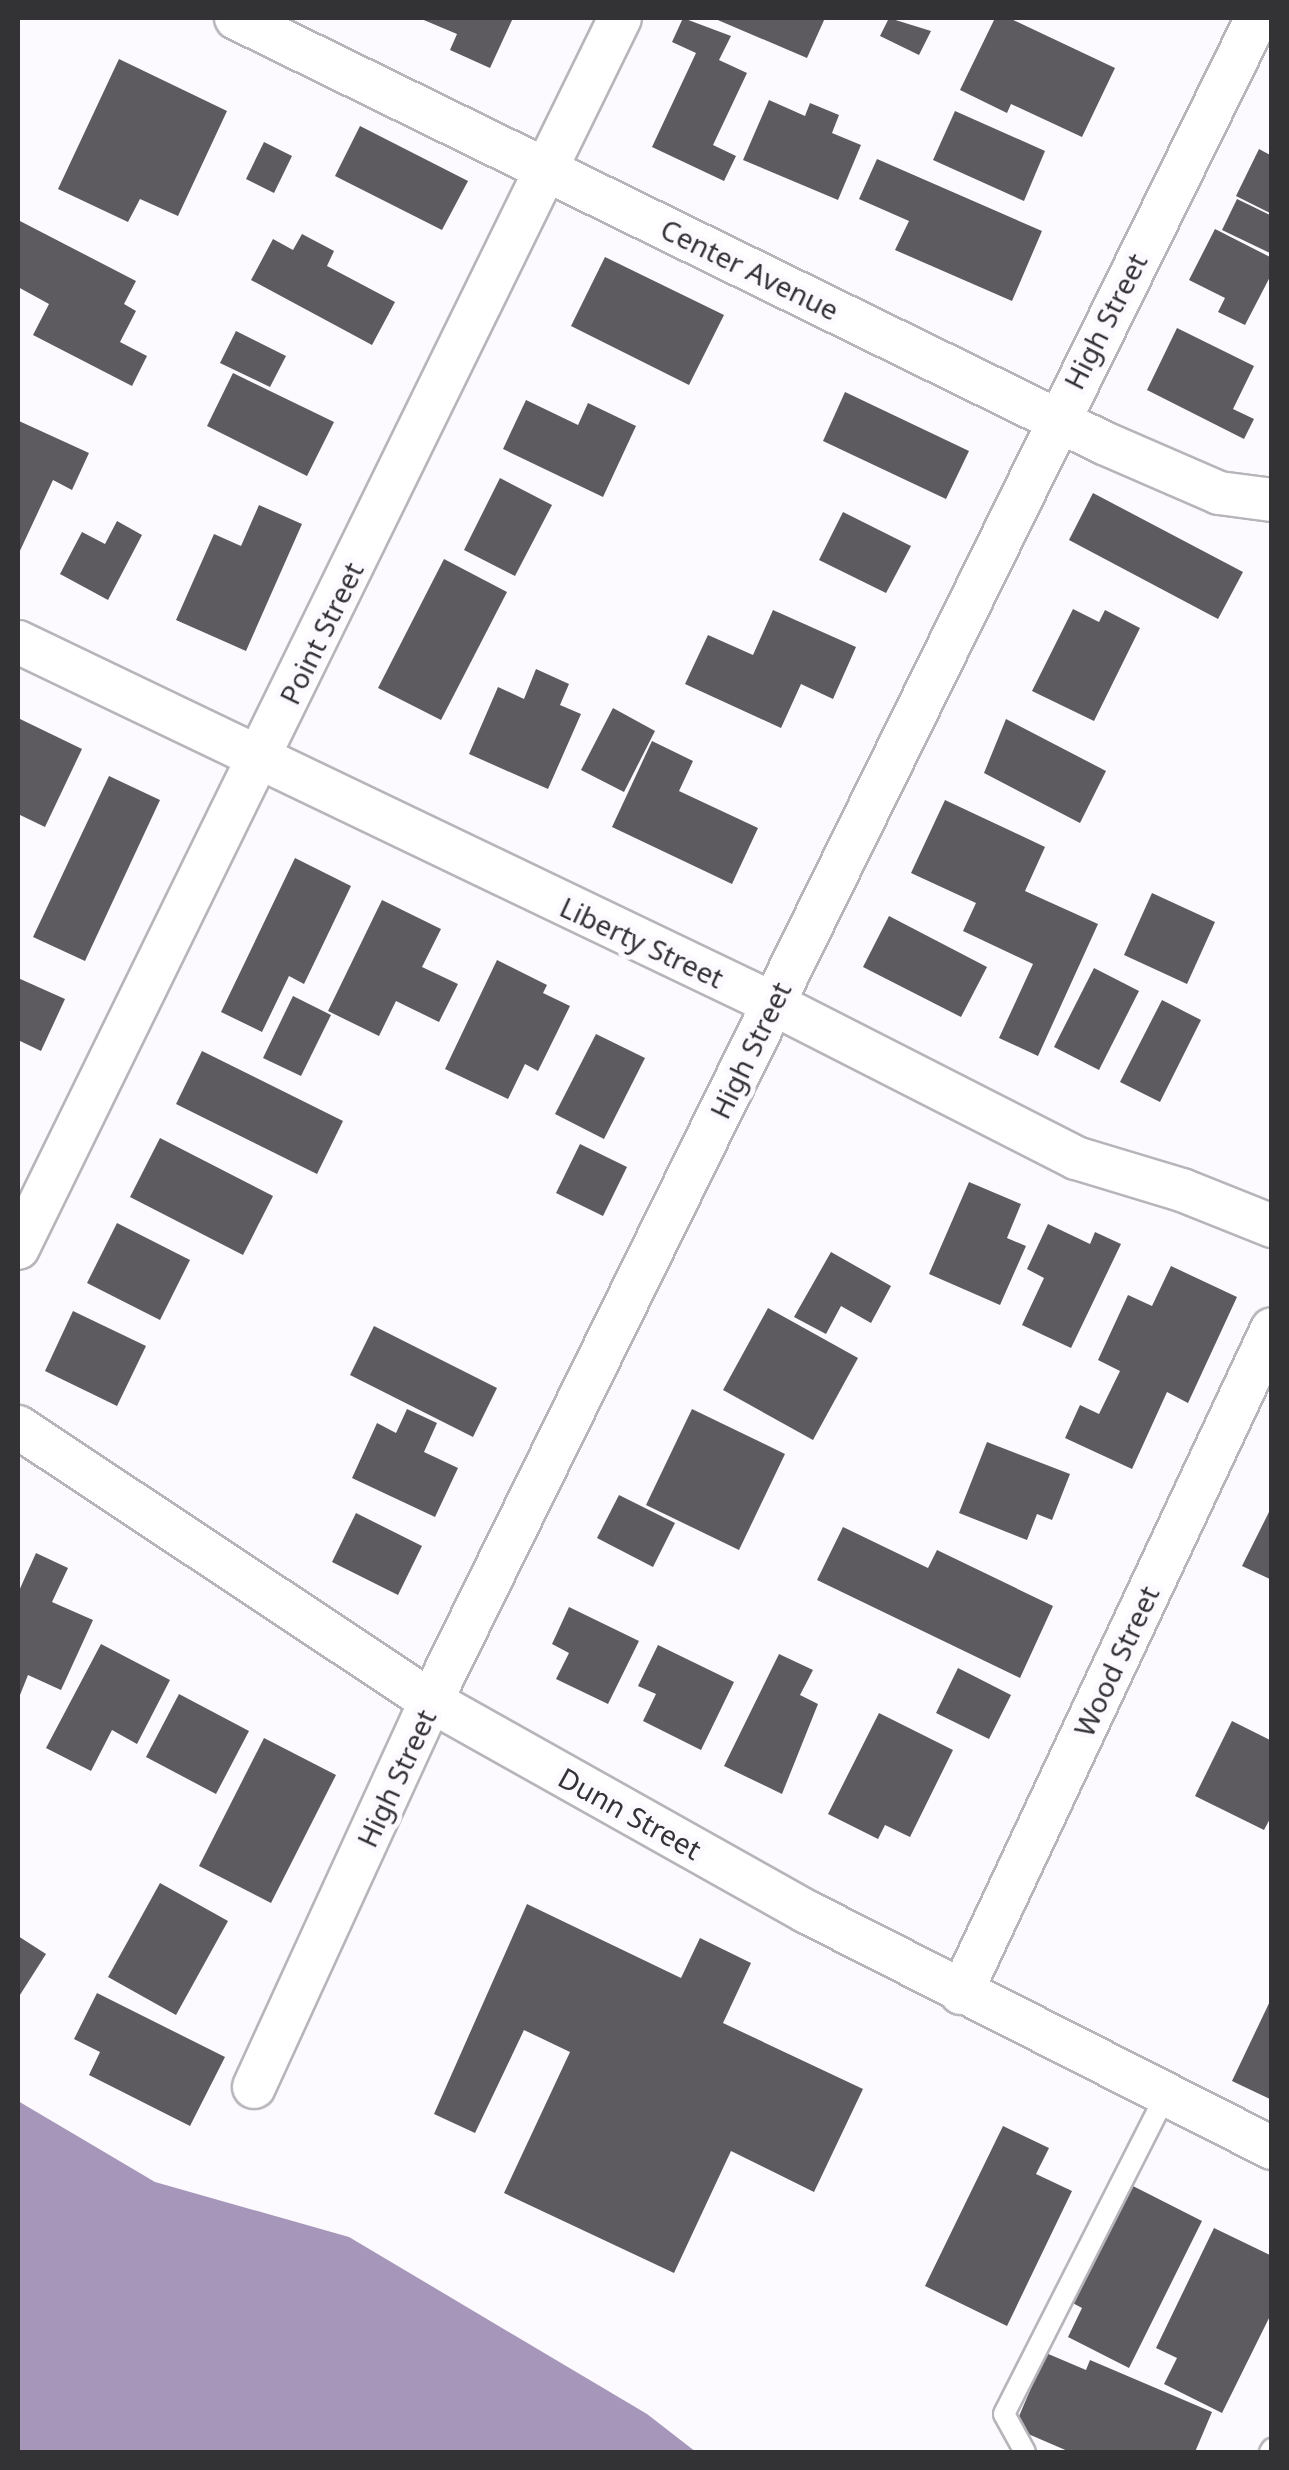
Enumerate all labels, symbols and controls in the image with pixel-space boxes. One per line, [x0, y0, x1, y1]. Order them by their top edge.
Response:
street label: Center Avenue [656, 211, 844, 327]
street label: High Street [1056, 247, 1154, 395]
street label: Point Street [272, 556, 370, 710]
street label: Liberty Street [555, 890, 729, 994]
street label: High Street [702, 976, 798, 1124]
street label: Wood Street [1067, 1580, 1165, 1742]
street label: High Street [350, 1704, 442, 1852]
street label: Dunn Street [553, 1760, 707, 1866]

